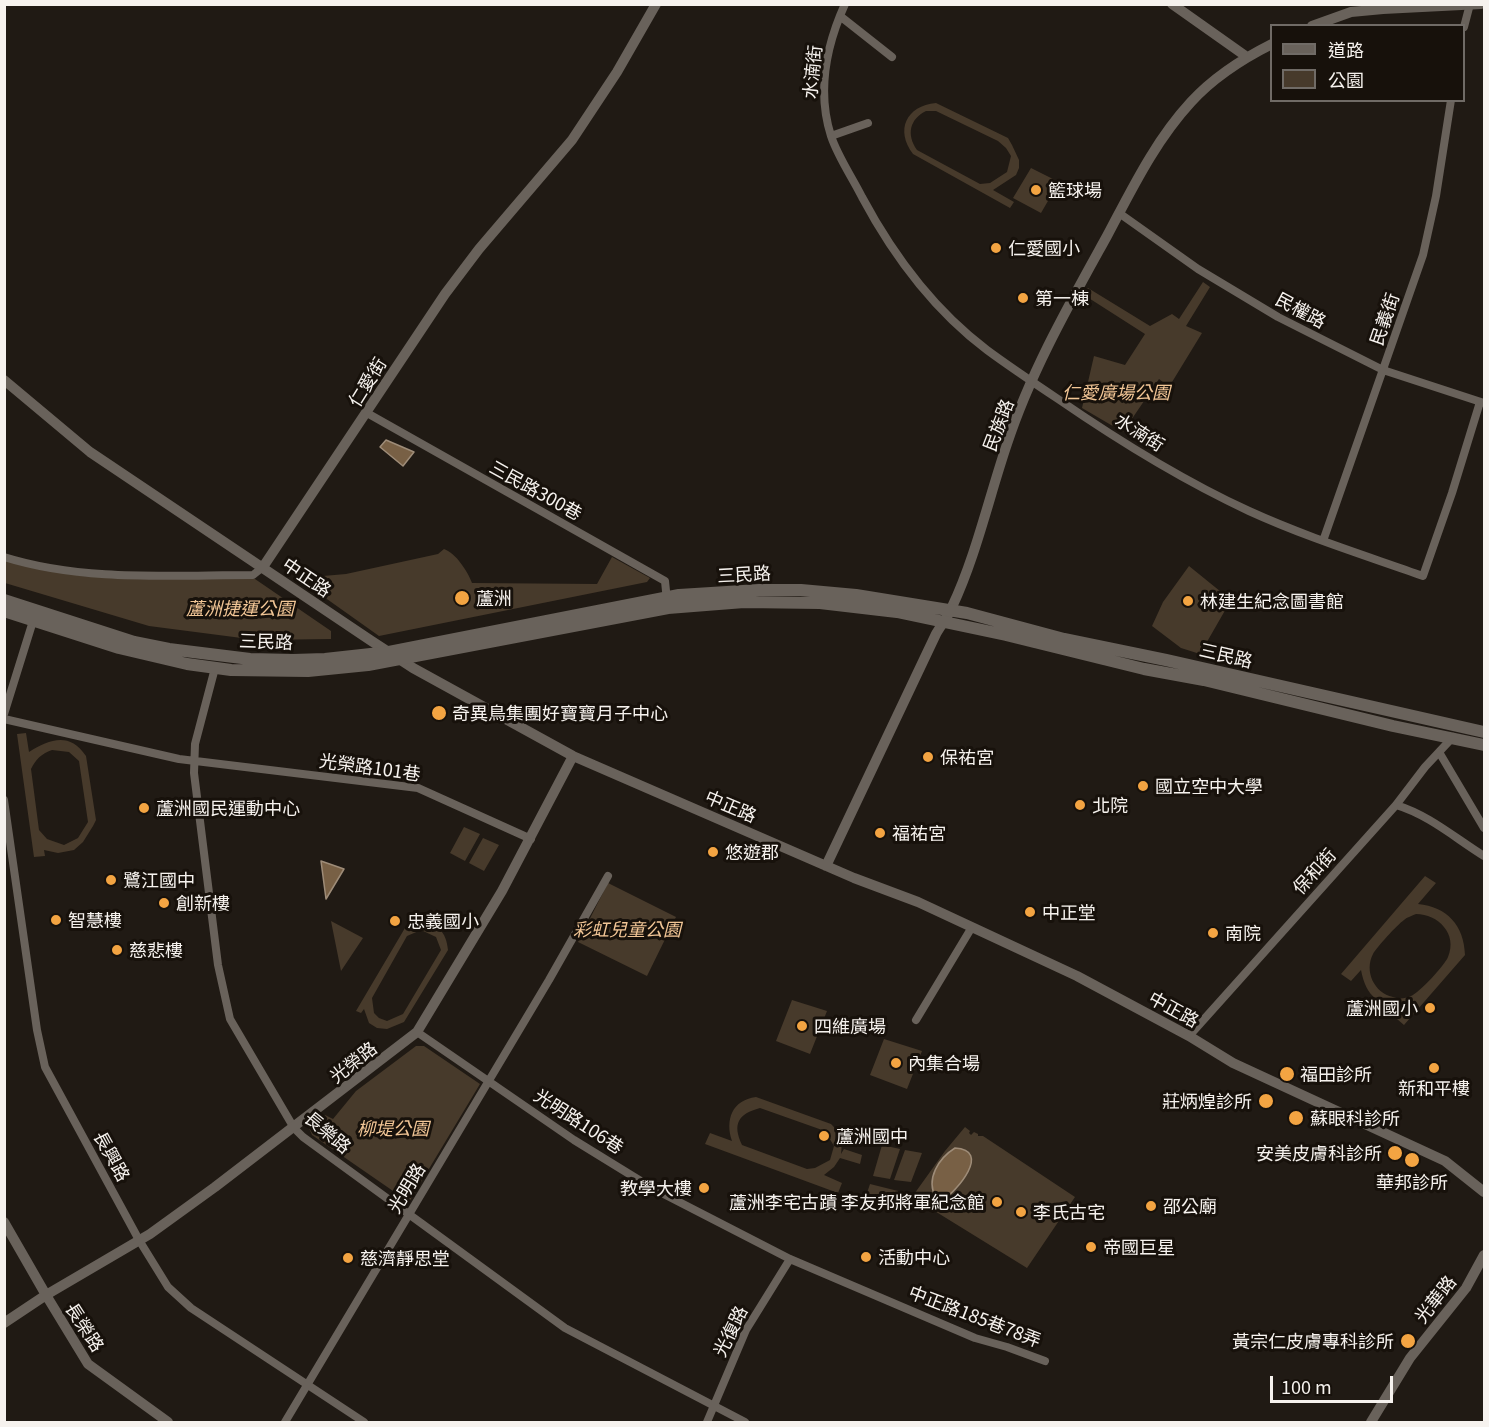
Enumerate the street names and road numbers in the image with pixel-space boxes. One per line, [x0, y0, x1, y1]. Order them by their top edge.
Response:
street label: 水湳街 [798, 44, 826, 100]
street label: 民權路 [1272, 288, 1330, 332]
street label: 民義街 [1365, 290, 1403, 348]
street label: 仁愛街 [344, 353, 390, 411]
street label: 民族路 [978, 396, 1018, 454]
street label: 水湳街 [1111, 409, 1169, 455]
street label: 三民路300巷 [486, 456, 586, 524]
street label: 中正路 [279, 553, 335, 601]
street label: 三民路 [716, 562, 772, 586]
street label: 三民路 [239, 629, 293, 653]
street label: 三民路 [1197, 638, 1255, 672]
street label: 光榮路101巷 [318, 749, 422, 785]
street label: 中正路 [702, 786, 760, 826]
street label: 保和街 [1288, 844, 1340, 898]
street label: 中正路 [1145, 986, 1203, 1032]
street label: 光榮路 [325, 1037, 381, 1087]
street label: 光明路106巷 [530, 1084, 628, 1158]
street label: 長樂路 [300, 1106, 356, 1158]
street label: 長興路 [89, 1127, 135, 1185]
street label: 光明路 [383, 1159, 429, 1217]
street label: 光華路 [1410, 1271, 1460, 1327]
street label: 中正路185巷78弄 [906, 1281, 1044, 1351]
street label: 長榮路 [61, 1298, 109, 1356]
street label: 光復路 [708, 1302, 752, 1360]

